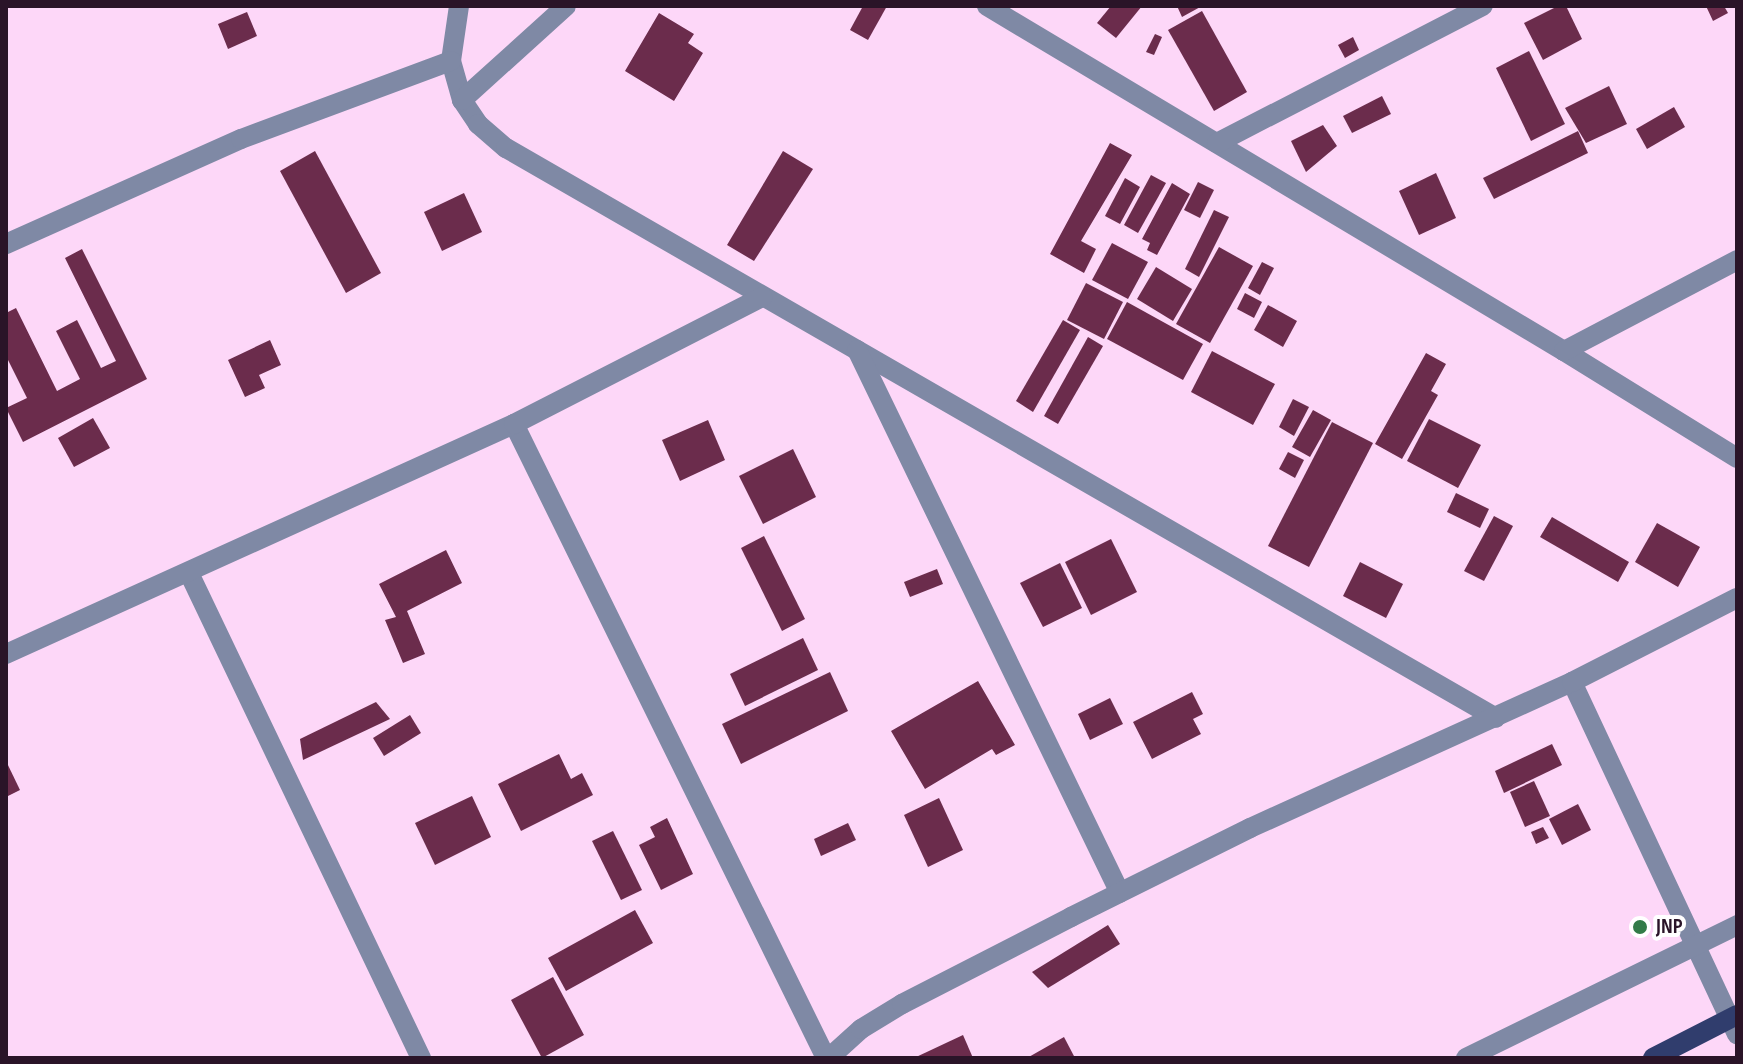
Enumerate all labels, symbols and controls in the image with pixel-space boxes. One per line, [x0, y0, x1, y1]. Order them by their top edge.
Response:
place label: JNP [1656, 914, 1683, 940]
marker: JNP [1631, 918, 1649, 936]

